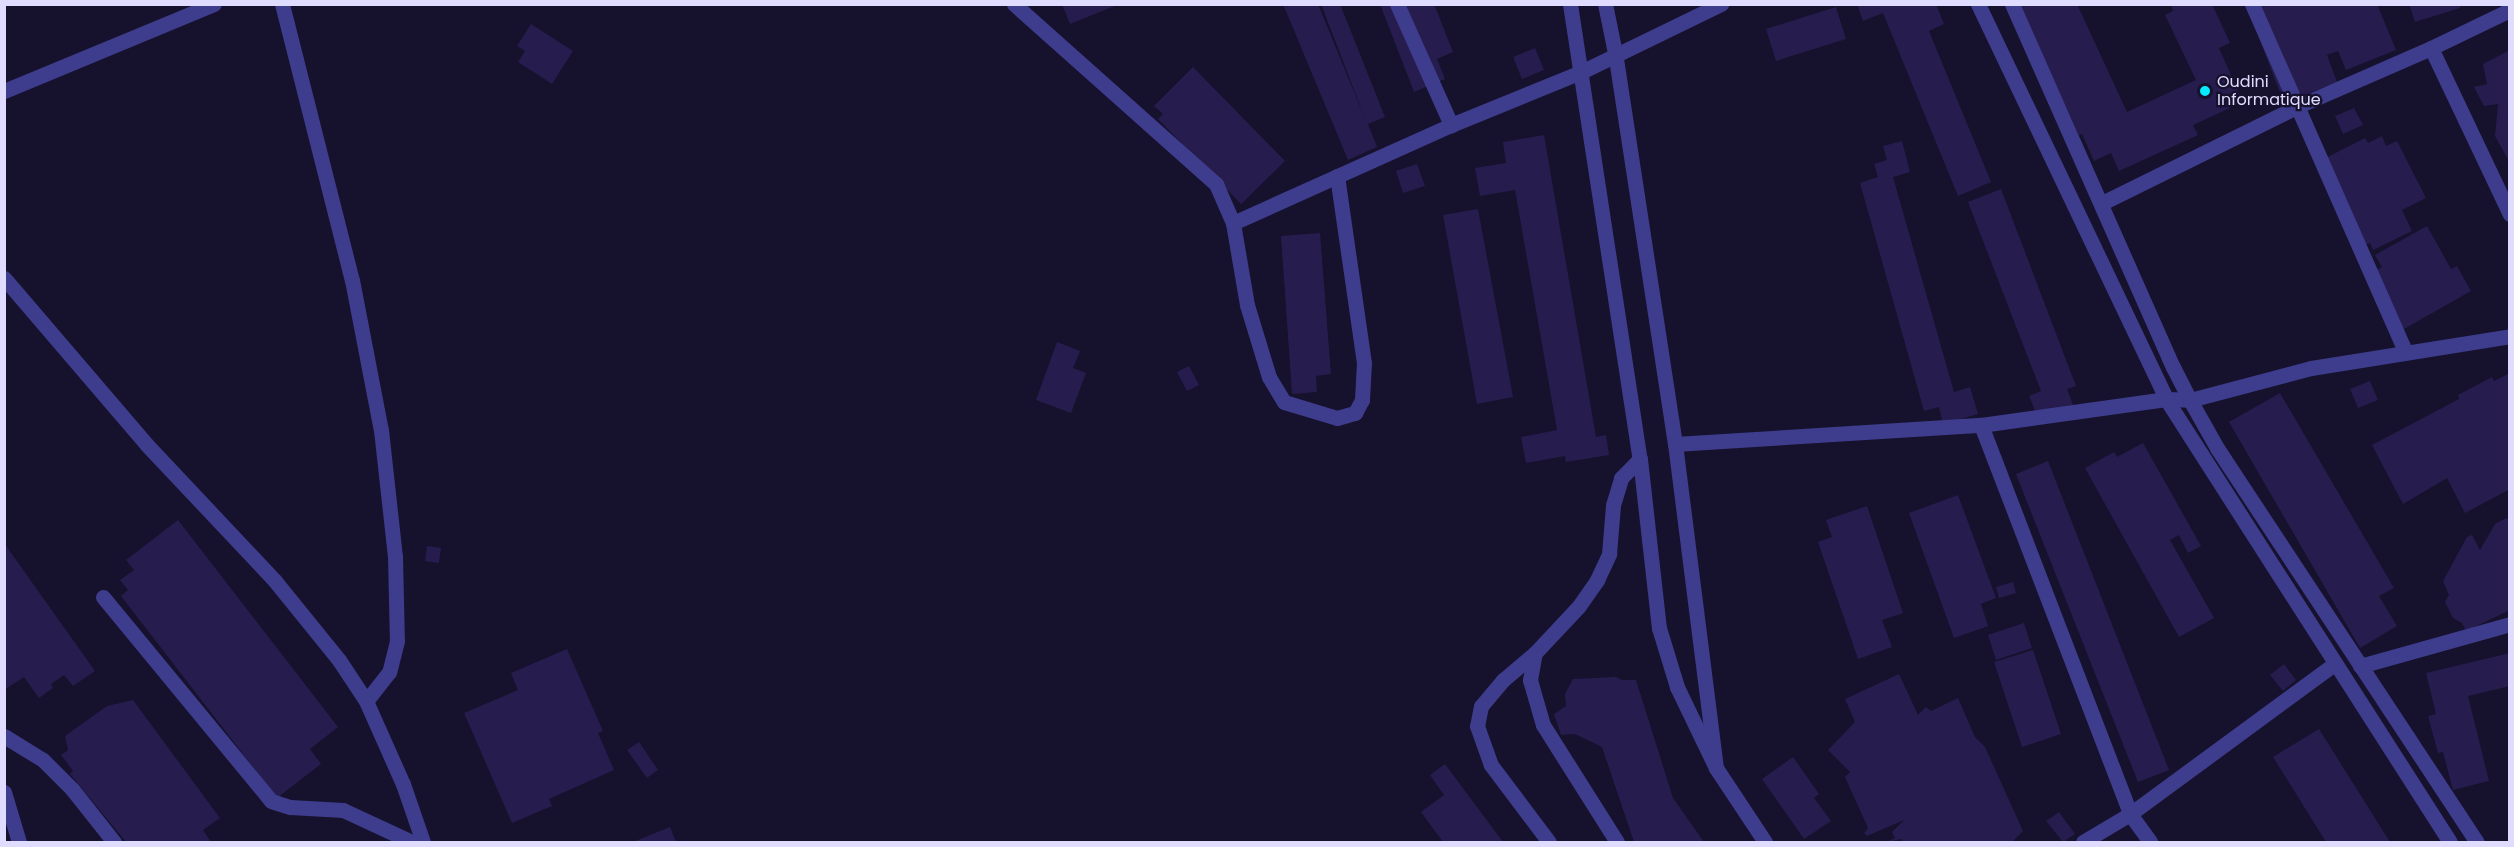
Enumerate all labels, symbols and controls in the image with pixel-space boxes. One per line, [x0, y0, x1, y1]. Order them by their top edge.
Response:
place label: Oudini Informatique [2217, 72, 2321, 110]
marker: Oudini Informatique [2198, 84, 2212, 98]

